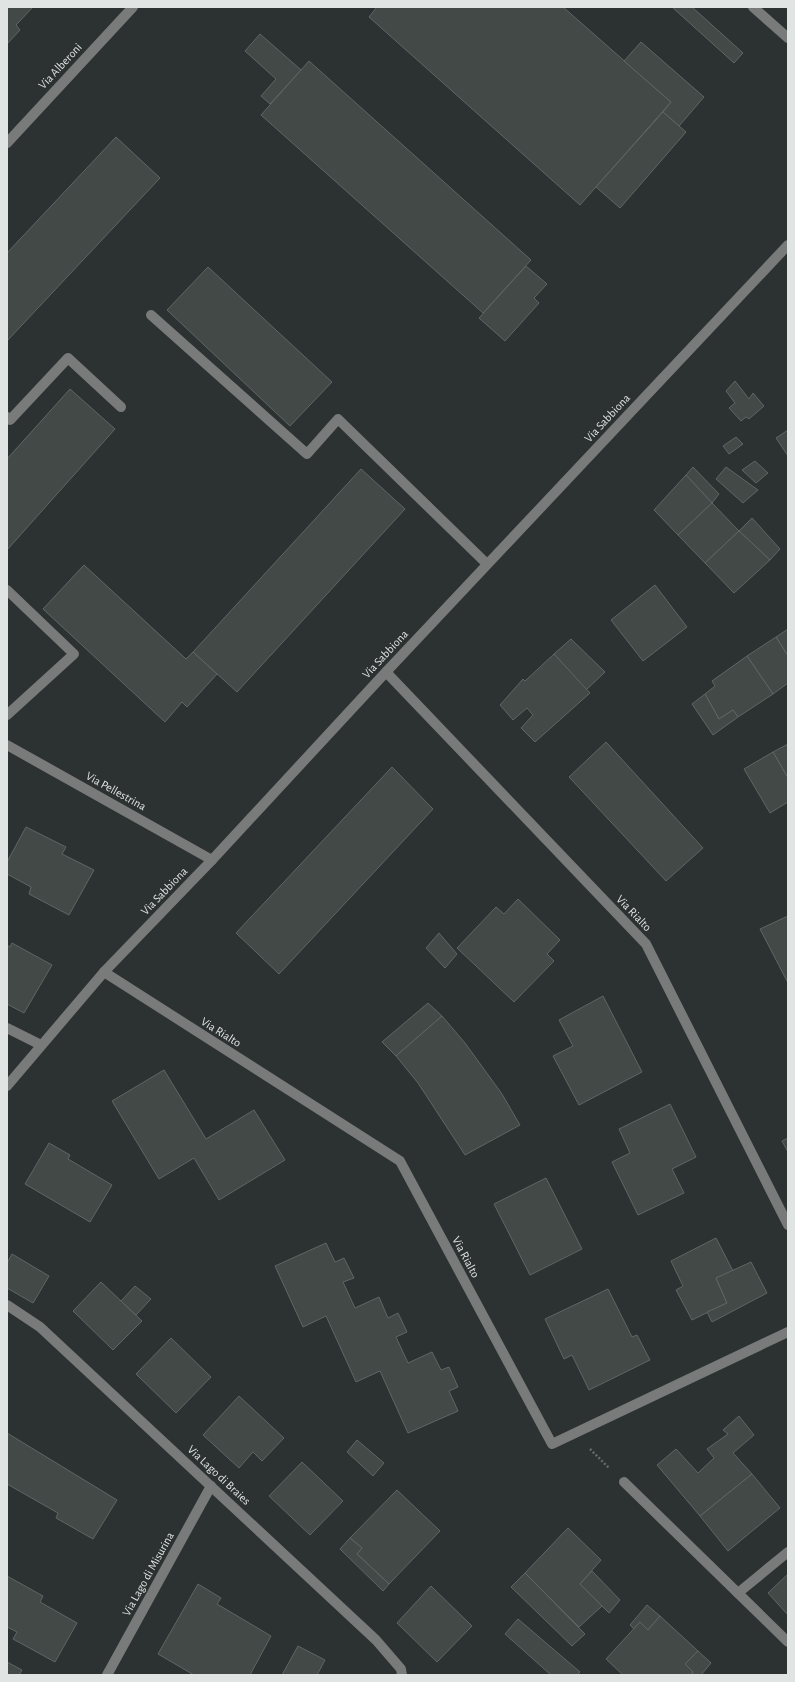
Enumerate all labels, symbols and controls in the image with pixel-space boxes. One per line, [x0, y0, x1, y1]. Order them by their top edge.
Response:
street label: Via Alberoni [36, 41, 84, 91]
street label: Via Sabbiona [582, 391, 632, 444]
street label: Via Sabbiona [360, 627, 410, 680]
street label: Via Pellestrina [84, 770, 148, 813]
street label: Via Sabbiona [139, 865, 190, 917]
street label: Via Rialto [614, 893, 654, 933]
street label: Via Rialto [199, 1015, 243, 1049]
street label: Via Rialto [450, 1234, 482, 1280]
street label: Via Lago di Braies [185, 1443, 253, 1507]
street label: Via Lago di Misurina [120, 1530, 176, 1618]

